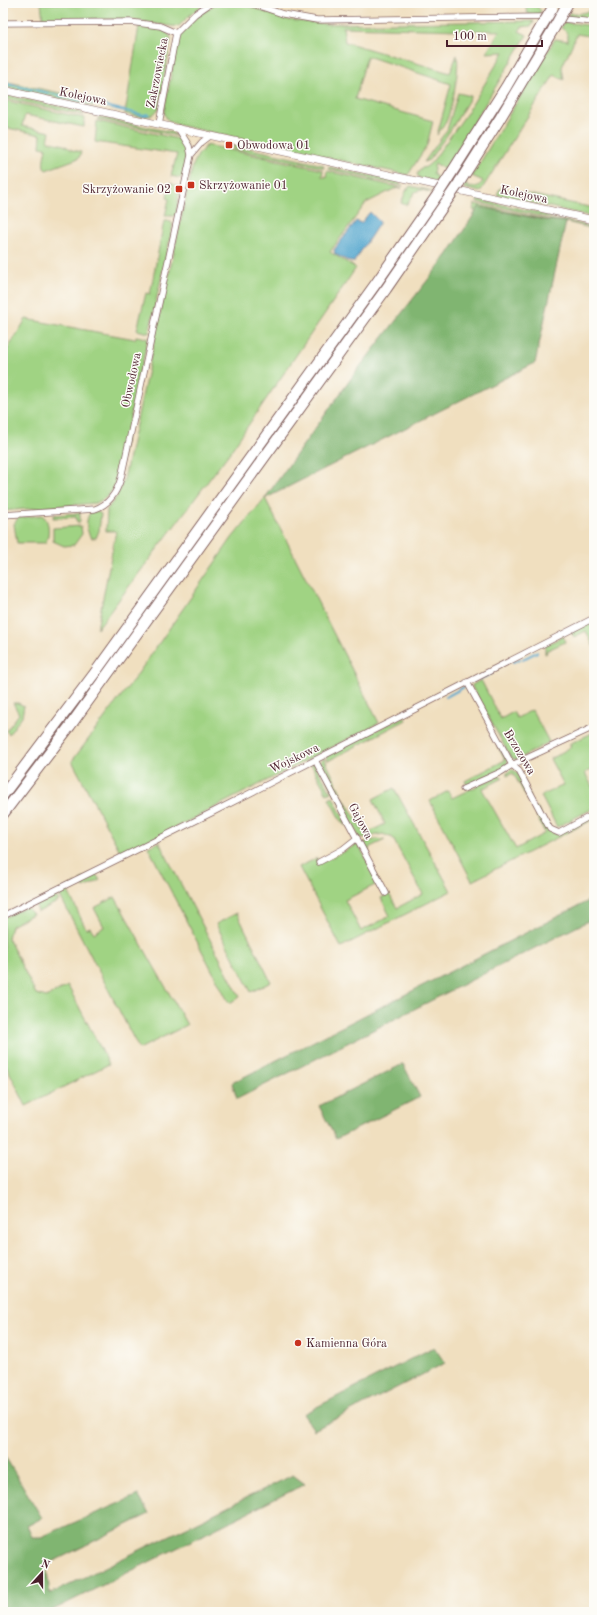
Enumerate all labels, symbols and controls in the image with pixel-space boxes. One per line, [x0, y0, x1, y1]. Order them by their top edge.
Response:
scale bar [447, 22, 542, 48]
text: 100 m [453, 31, 487, 43]
street label: Zakrzowiecka [145, 37, 171, 109]
street label: Kolejowa [58, 86, 108, 108]
marker: Obwodowa 01 [224, 140, 234, 150]
place label: Obwodowa 01 [237, 140, 310, 152]
marker: Skrzyżowanie 01 [186, 180, 196, 190]
place label: Skrzyżowanie 01 [199, 180, 288, 192]
place label: Skrzyżowanie 02 [82, 184, 171, 196]
marker: Skrzyżowanie 02 [174, 184, 184, 194]
street label: Kolejowa [499, 184, 549, 206]
street label: Obwodowa [120, 352, 144, 409]
street label: Brzozowa [501, 728, 537, 777]
street label: Wojskowa [268, 742, 321, 776]
street label: Gajowa [346, 801, 375, 842]
marker: Kamienna Góra [293, 1338, 303, 1348]
place label: Kamienna Góra [306, 1338, 387, 1350]
north arrow [22, 1553, 62, 1593]
text: N [39, 1558, 51, 1572]

